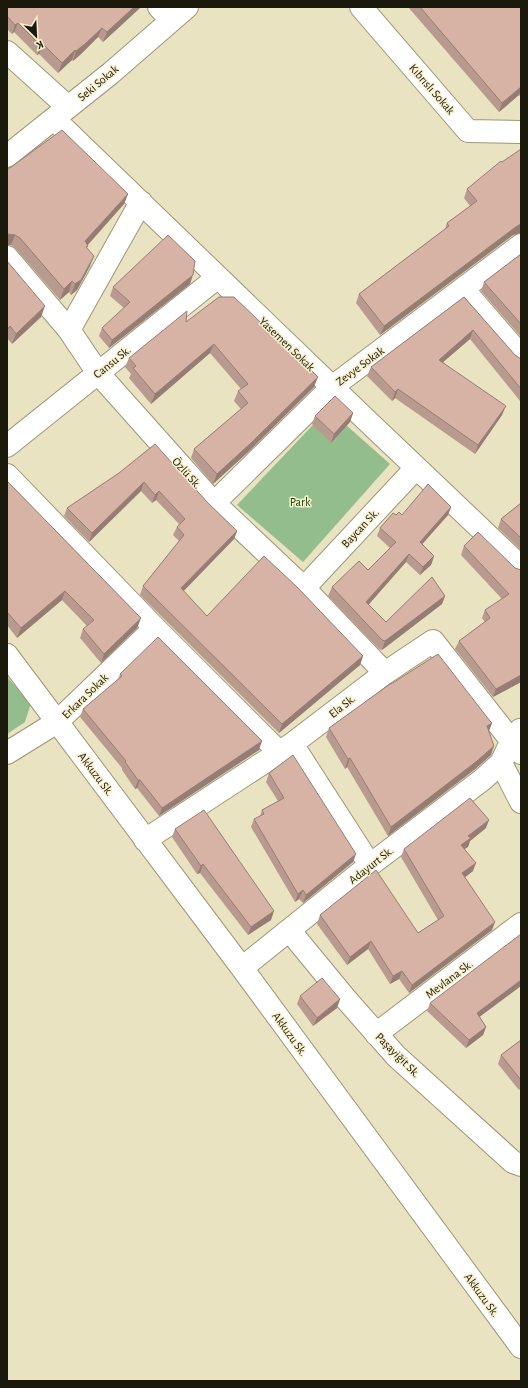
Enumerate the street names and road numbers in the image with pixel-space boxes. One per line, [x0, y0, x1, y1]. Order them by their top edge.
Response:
street label: Seki Sokak [75, 62, 121, 103]
street label: Kıbrıslı Sokak [407, 62, 457, 117]
street label: Yasemen Sokak [257, 315, 317, 374]
street label: Cansu Sk. [91, 343, 133, 381]
street label: Zevye Sokak [334, 344, 387, 389]
street label: Özlü Sk. [170, 454, 205, 491]
street label: Baycan Sk. [339, 506, 382, 551]
street label: Erkara Sokak [60, 671, 111, 721]
street label: Ela Sk. [326, 692, 358, 720]
street label: Akkuzu Sk. [76, 750, 116, 798]
street label: Adayurt Sk. [346, 844, 396, 887]
street label: Mevlana Sk. [423, 957, 475, 1001]
street label: Akkuzu Sk. [270, 1010, 310, 1058]
street label: Paşayiğit Sk. [373, 1030, 423, 1080]
street label: Akkuzu Sk. [462, 1271, 502, 1319]

